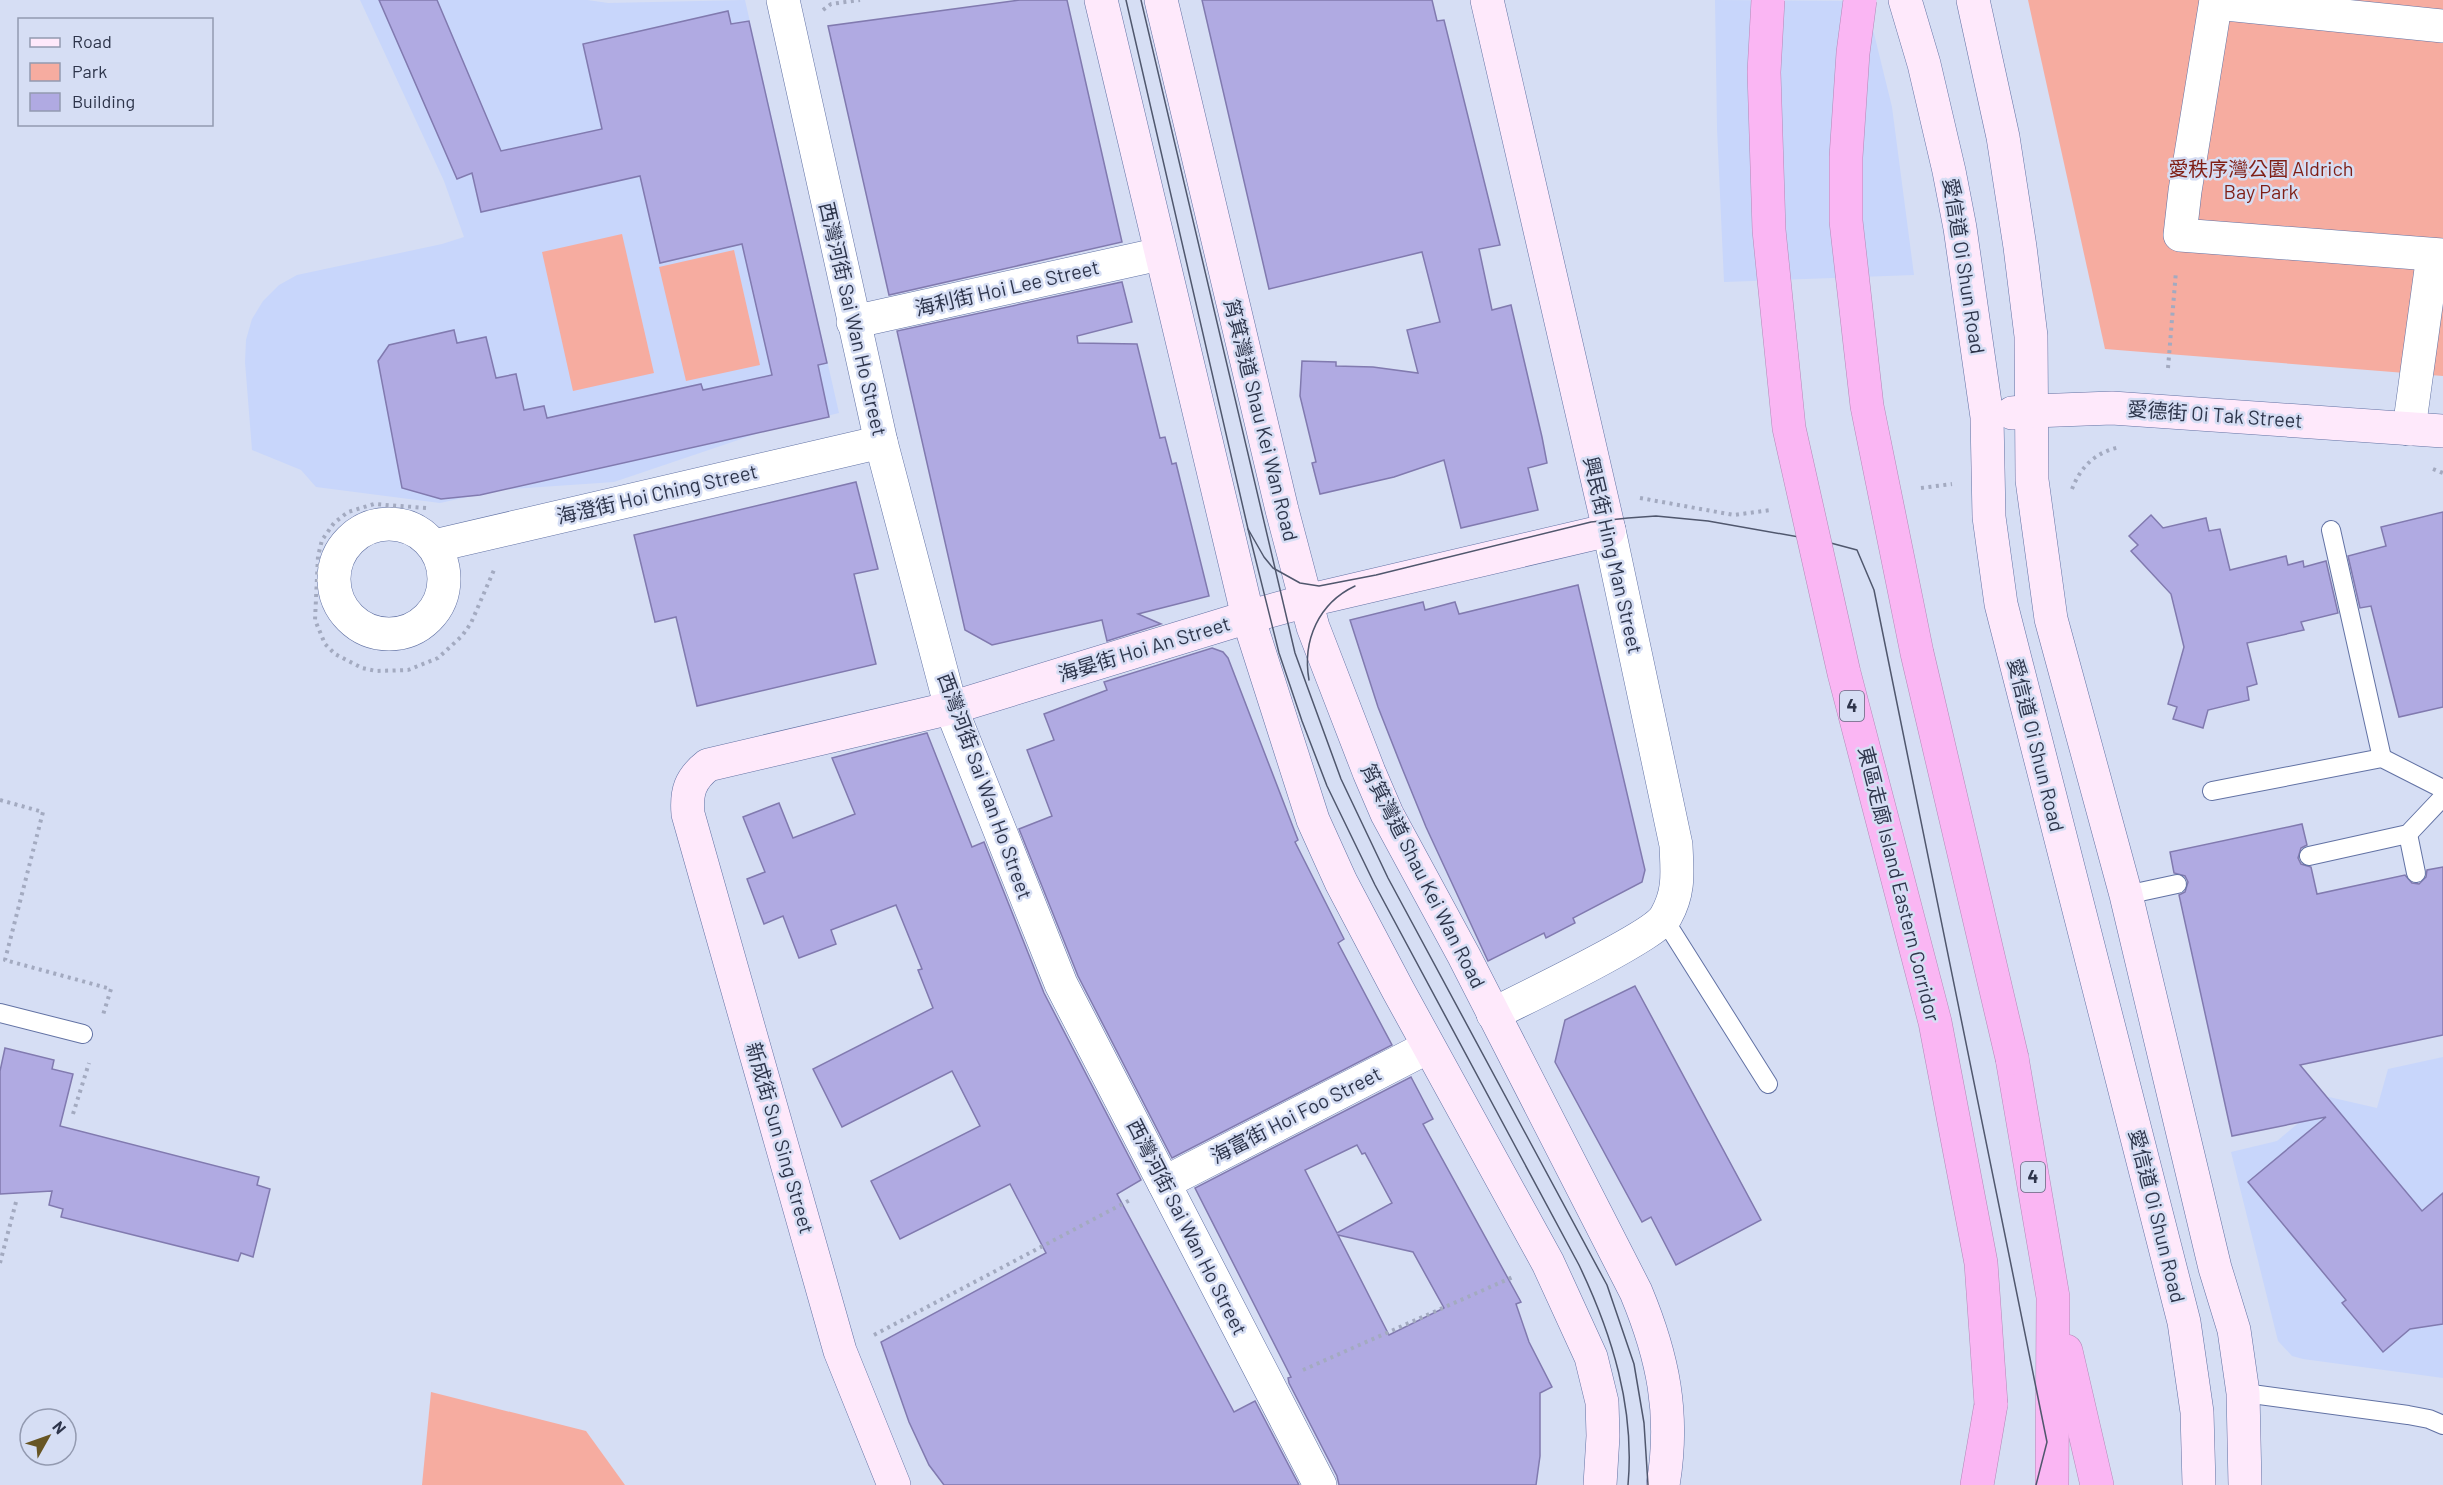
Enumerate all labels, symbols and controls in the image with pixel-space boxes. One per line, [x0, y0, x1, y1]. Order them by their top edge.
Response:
legend [18, 18, 213, 126]
text: Road [72, 30, 112, 52]
text: Park [72, 60, 107, 82]
text: Building [72, 90, 135, 112]
park label: 愛秩序灣公園 Aldrich Bay Park [2168, 156, 2354, 203]
street label: 愛信道 Oi Shun Road [1939, 176, 1991, 355]
street label: 西灣河街 Sai Wan Ho Street [815, 200, 893, 438]
street label: 海利街 Hoi Lee Street [912, 254, 1101, 320]
street label: 筲箕灣道 Shau Kei Wan Road [1220, 296, 1304, 543]
street label: 愛德街 Oi Tak Street [2127, 396, 2303, 432]
street label: 興民街 Hing Man Street [1580, 454, 1648, 656]
street label: 海澄街 Hoi Ching Street [554, 458, 759, 528]
street label: 海晏街 Hoi An Street [1055, 610, 1233, 686]
street label: 愛信道 Oi Shun Road [2004, 656, 2070, 834]
street label: 西灣河街 Sai Wan Ho Street [934, 669, 1038, 902]
road number: 4 [1840, 691, 1864, 721]
street label: 東區走廊 Island Eastern Corridor [1854, 744, 1946, 1024]
street label: 筲箕灣道 Shau Kei Wan Road [1357, 759, 1491, 992]
street label: 新成街 Sun Sing Street [742, 1039, 820, 1236]
street label: 海富街 Hoi Foo Street [1206, 1061, 1385, 1167]
street label: 西灣河街 Sai Wan Ho Street [1123, 1115, 1253, 1339]
street label: 愛信道 Oi Shun Road [2125, 1127, 2191, 1305]
road number: 4 [2021, 1162, 2045, 1192]
north arrow [18, 1407, 78, 1467]
text: N [49, 1417, 71, 1437]

